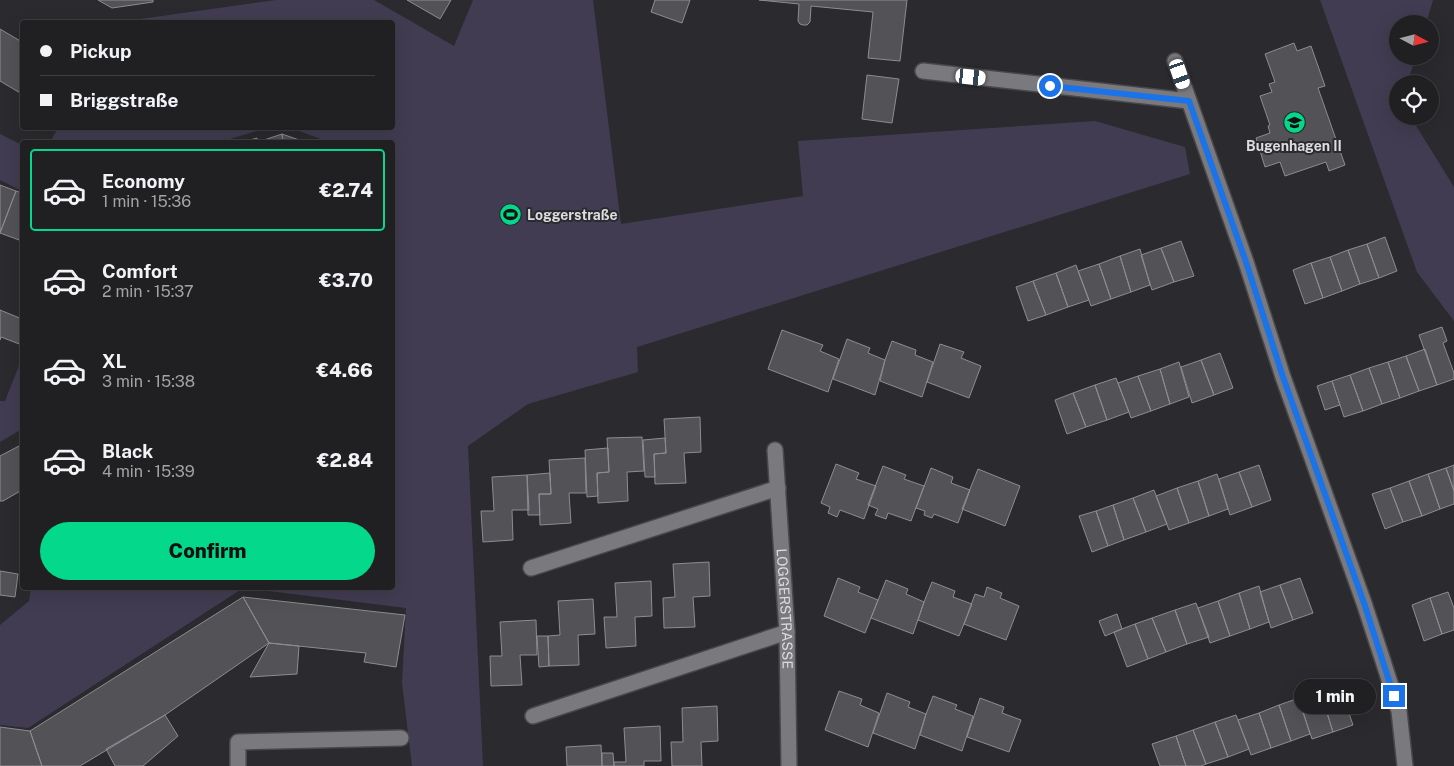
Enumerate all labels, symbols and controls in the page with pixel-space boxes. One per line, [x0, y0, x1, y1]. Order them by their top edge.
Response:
north arrow [1389, 15, 1439, 65]
map controls [1389, 15, 1439, 125]
text: Pickup [70, 40, 132, 62]
car [1168, 57, 1191, 91]
car [955, 68, 986, 86]
route start [1039, 75, 1061, 97]
button: locate [1389, 75, 1439, 125]
text: Briggstraße [70, 89, 179, 111]
school or university icon: Bugenhagen II [1282, 111, 1306, 135]
place label: Bugenhagen II [1246, 138, 1342, 154]
icon: car [42, 168, 87, 213]
text: Economy [102, 170, 185, 192]
text: €2.74 [319, 179, 373, 201]
text: 1 min · 15:36 [102, 192, 191, 211]
sports icon: Loggerstraße [499, 203, 523, 227]
place label: Loggerstraße [527, 207, 618, 223]
icon: car [42, 258, 87, 303]
text: Comfort [102, 260, 178, 282]
text: €3.70 [319, 269, 373, 291]
text: 2 min · 15:37 [102, 282, 194, 301]
icon: car [42, 348, 87, 393]
text: XL [102, 350, 127, 372]
text: €4.66 [316, 359, 373, 381]
text: 3 min · 15:38 [102, 372, 195, 391]
icon: car [42, 438, 87, 483]
text: Black [102, 440, 153, 462]
text: €2.84 [317, 449, 373, 471]
text: 4 min · 15:39 [102, 462, 195, 481]
button: Confirm [40, 522, 375, 580]
street label: LOGGERSTRASSE [774, 548, 796, 669]
callout: 1 min [1294, 678, 1376, 714]
route end [1383, 685, 1405, 707]
text: 1 min [1315, 687, 1355, 706]

